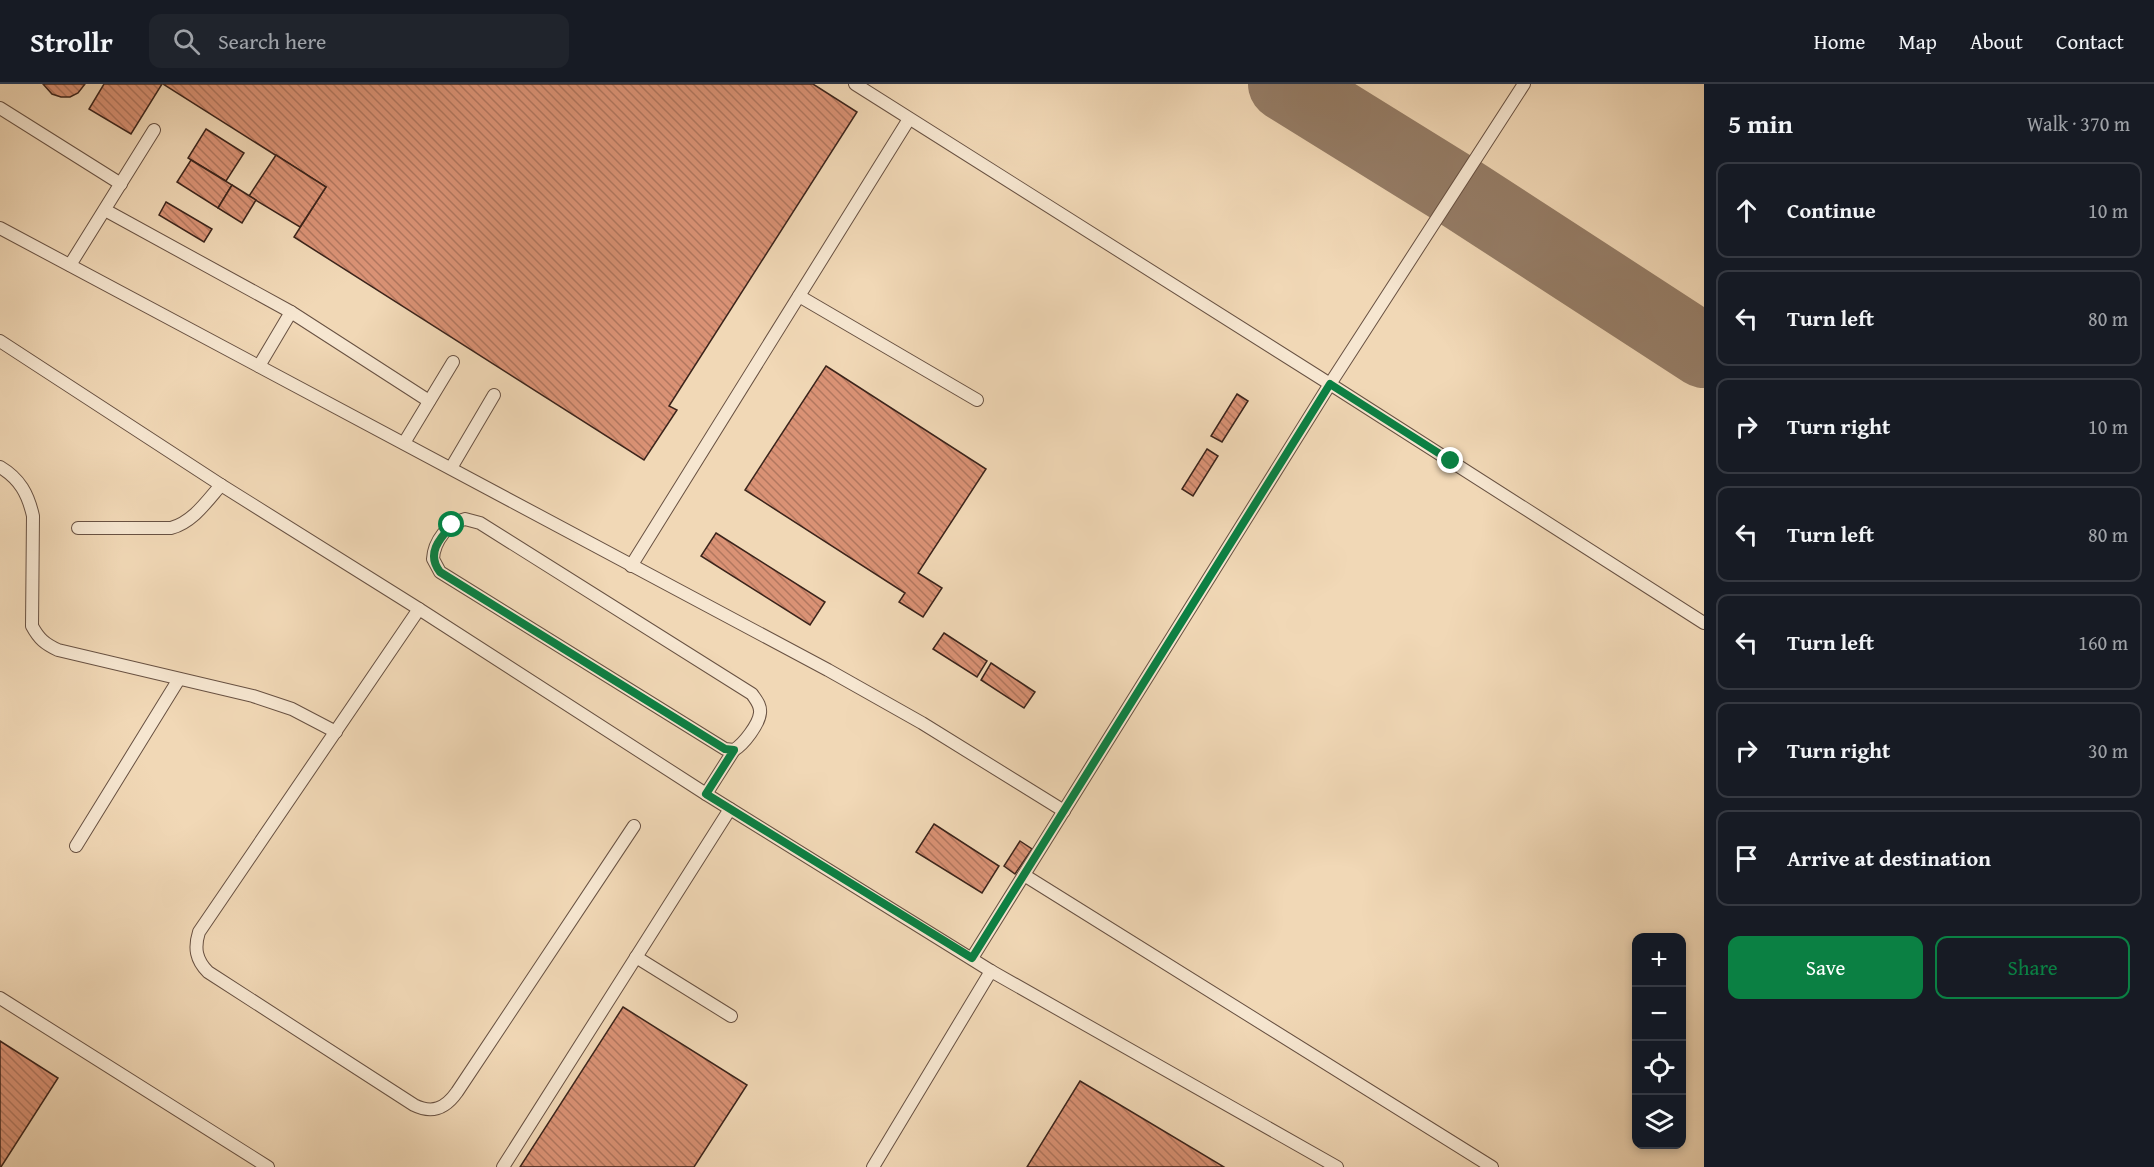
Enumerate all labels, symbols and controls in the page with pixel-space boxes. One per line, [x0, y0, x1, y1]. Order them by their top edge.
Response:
search box [149, 14, 569, 68]
text: Strollr [30, 21, 113, 62]
icon: search [170, 25, 203, 58]
text: Search here [218, 25, 326, 57]
text: Home [1814, 26, 1865, 57]
text: Map [1898, 26, 1937, 57]
text: About [1970, 26, 2023, 57]
text: Contact [2056, 26, 2124, 57]
text: 5 min [1728, 104, 1793, 143]
text: Walk · 370 m [2027, 109, 2130, 138]
icon: ahead [1730, 194, 1763, 227]
text: Continue [1787, 194, 1876, 226]
text: 10 m [2088, 196, 2128, 225]
icon: left [1730, 302, 1763, 335]
text: Turn left [1787, 302, 1874, 334]
text: 80 m [2088, 304, 2128, 333]
icon: right [1730, 410, 1763, 443]
text: Turn right [1787, 410, 1890, 442]
text: 10 m [2088, 412, 2128, 441]
route end [1437, 447, 1463, 473]
route start [438, 511, 464, 537]
icon: left [1730, 518, 1763, 551]
text: Turn left [1787, 518, 1874, 550]
text: 80 m [2088, 520, 2128, 549]
icon: left [1730, 626, 1763, 659]
text: Turn left [1787, 626, 1874, 658]
text: 160 m [2078, 628, 2128, 657]
icon: right [1730, 734, 1763, 767]
text: Turn right [1787, 734, 1890, 766]
text: 30 m [2088, 736, 2128, 765]
icon: arrive [1730, 842, 1763, 875]
text: Arrive at destination [1787, 842, 1991, 874]
map controls [1632, 933, 1686, 1149]
button: + [1632, 933, 1686, 987]
button: Save [1728, 936, 1923, 999]
button: Share [1935, 936, 2130, 999]
button: − [1632, 987, 1686, 1041]
button: locate [1632, 1041, 1686, 1095]
button: layers [1632, 1095, 1686, 1149]

